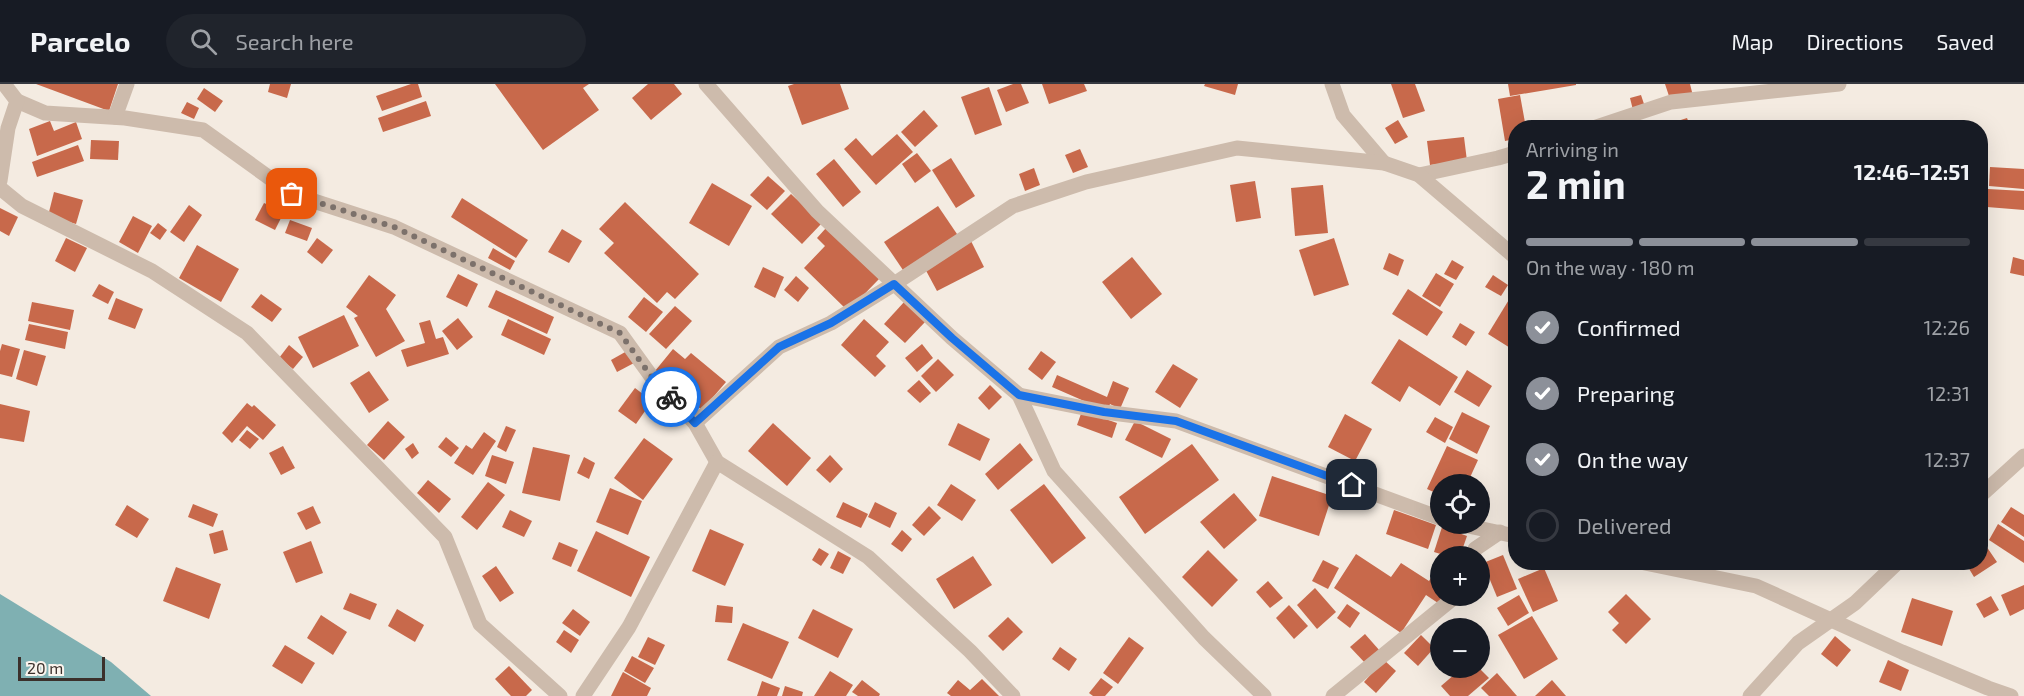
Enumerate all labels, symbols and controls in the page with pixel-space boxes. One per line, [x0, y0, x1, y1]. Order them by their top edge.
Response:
search box [166, 14, 586, 68]
text: Parcelo [30, 24, 130, 58]
icon: search [187, 25, 220, 58]
text: Search here [235, 28, 354, 54]
text: Map [1731, 29, 1774, 54]
text: Directions [1807, 29, 1903, 54]
text: Saved [1936, 29, 1994, 54]
text: Arriving in [1526, 137, 1619, 161]
text: 12:46–12:51 [1854, 158, 1970, 184]
text: 2 min [1526, 160, 1626, 207]
pin [266, 168, 317, 219]
icon: bag [275, 177, 308, 210]
text: On the way · 180 m [1526, 255, 1694, 279]
icon: check [1526, 311, 1559, 344]
text: Confirmed [1577, 314, 1681, 340]
text: 12:26 [1923, 315, 1970, 339]
courier [641, 367, 701, 427]
icon: check [1526, 377, 1559, 410]
text: Preparing [1577, 380, 1675, 406]
icon: bike [655, 381, 688, 414]
text: 12:31 [1927, 381, 1970, 405]
icon: check [1526, 443, 1559, 476]
text: On the way [1577, 446, 1688, 472]
text: 12:37 [1925, 447, 1970, 471]
pin [1326, 459, 1377, 510]
icon: home [1335, 468, 1368, 501]
map controls [1430, 474, 1490, 678]
button: locate [1430, 474, 1490, 534]
text: Delivered [1577, 512, 1672, 538]
button: + [1430, 546, 1490, 606]
button: − [1430, 618, 1490, 678]
scale bar [18, 654, 105, 682]
text: 20 m [27, 658, 63, 677]

